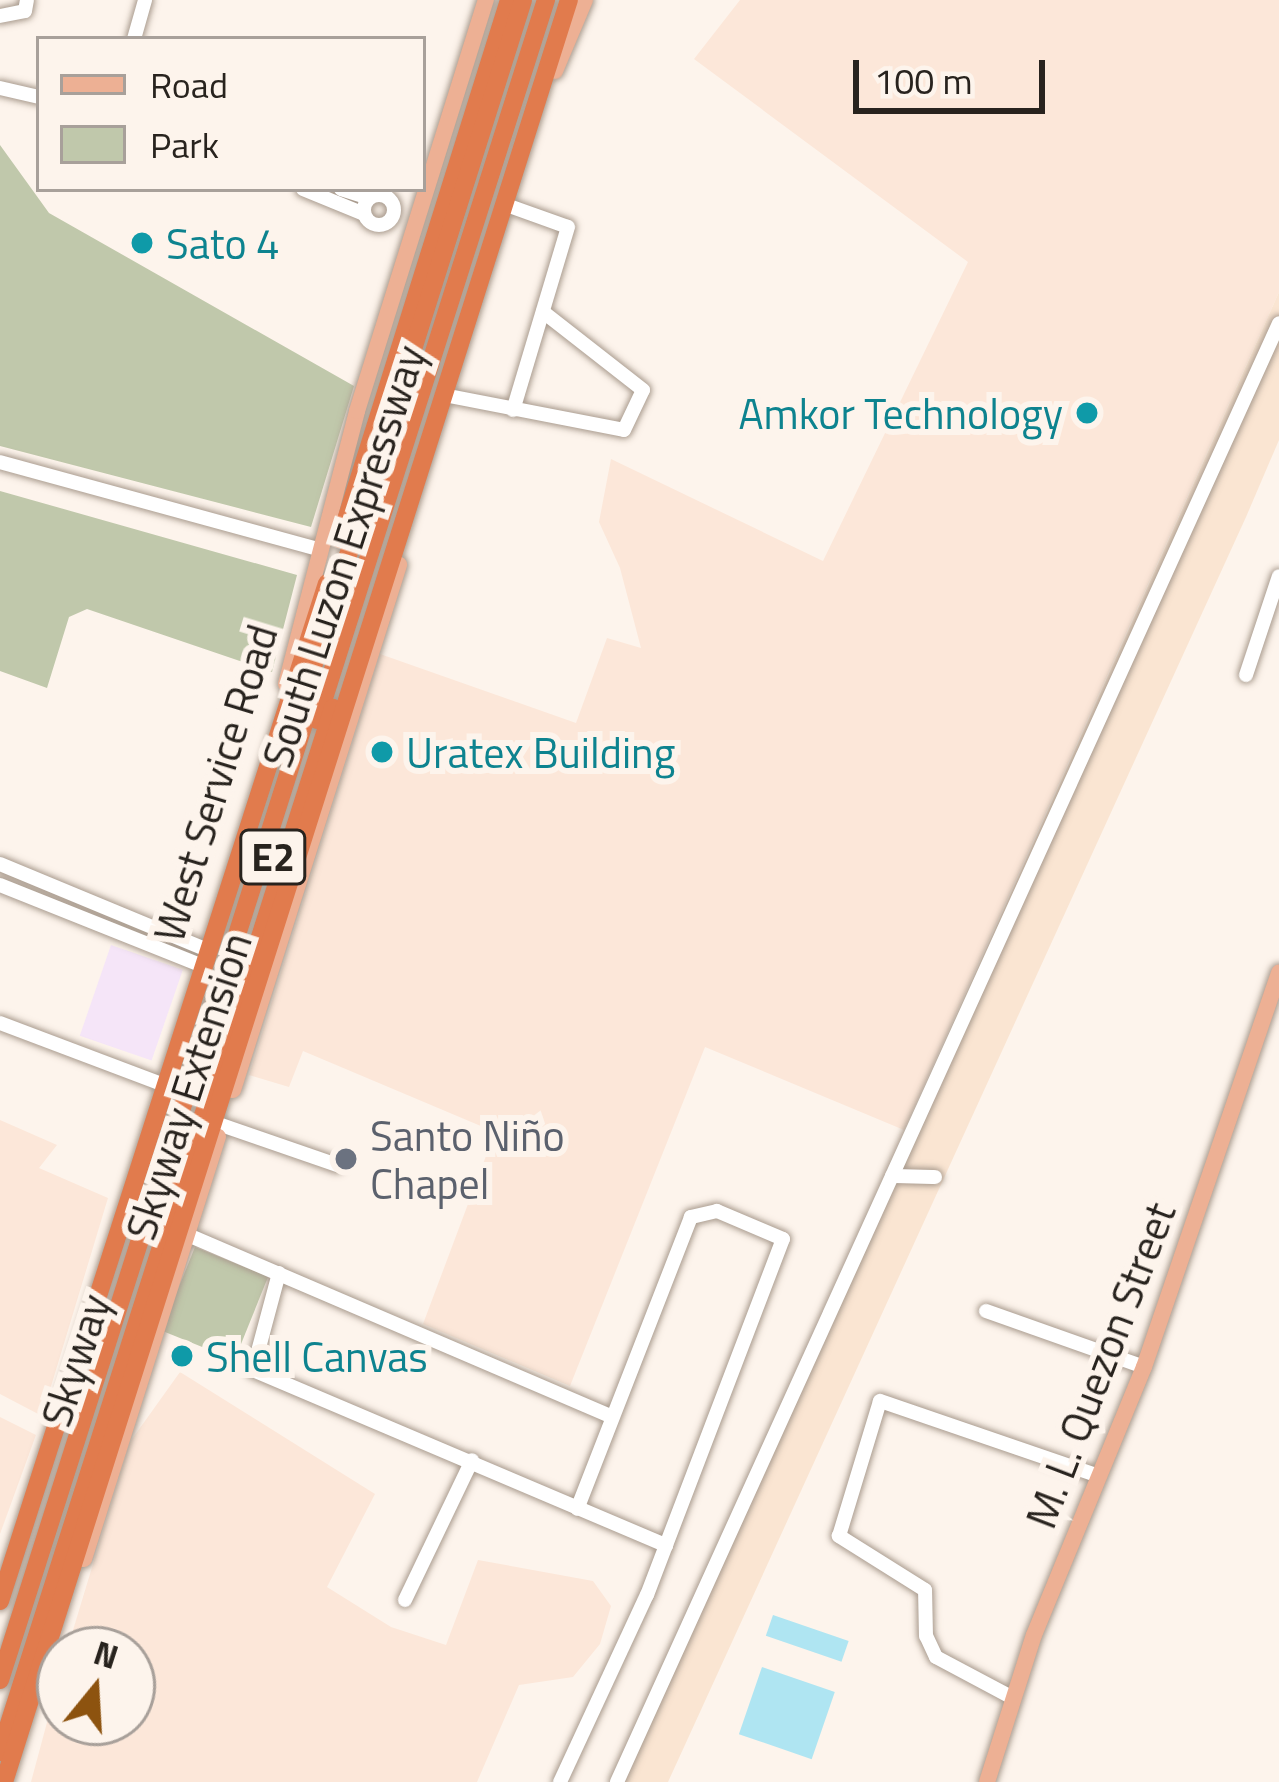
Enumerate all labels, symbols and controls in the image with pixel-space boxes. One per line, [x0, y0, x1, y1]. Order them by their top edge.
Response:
legend [36, 36, 426, 192]
scale bar [859, 36, 1051, 110]
text: 100 m [874, 53, 973, 108]
text: Road [150, 57, 228, 112]
text: Park [150, 117, 219, 172]
place label: Sato 4 [166, 218, 279, 268]
marker: Sato 4 [129, 230, 155, 256]
street label: South Luzon Expressway [251, 339, 435, 773]
place label: Amkor Technology [739, 388, 1063, 438]
marker: Amkor Technology [1074, 400, 1100, 426]
street label: West Service Road [143, 619, 287, 947]
place label: Uratex Building [406, 727, 675, 777]
marker: Uratex Building [369, 739, 395, 765]
road number: E2 [237, 824, 309, 890]
street label: Skyway Extension [115, 926, 261, 1246]
place label: Santo Niño Chapel [370, 1110, 565, 1208]
marker: Santo Niño Chapel [333, 1146, 359, 1172]
street label: M. L. Quezon Street [1015, 1195, 1185, 1535]
street label: Skyway [30, 1288, 120, 1432]
place label: Shell Canvas [206, 1331, 428, 1381]
marker: Shell Canvas [169, 1343, 195, 1369]
north arrow [36, 1626, 156, 1746]
text: N [88, 1627, 125, 1682]

